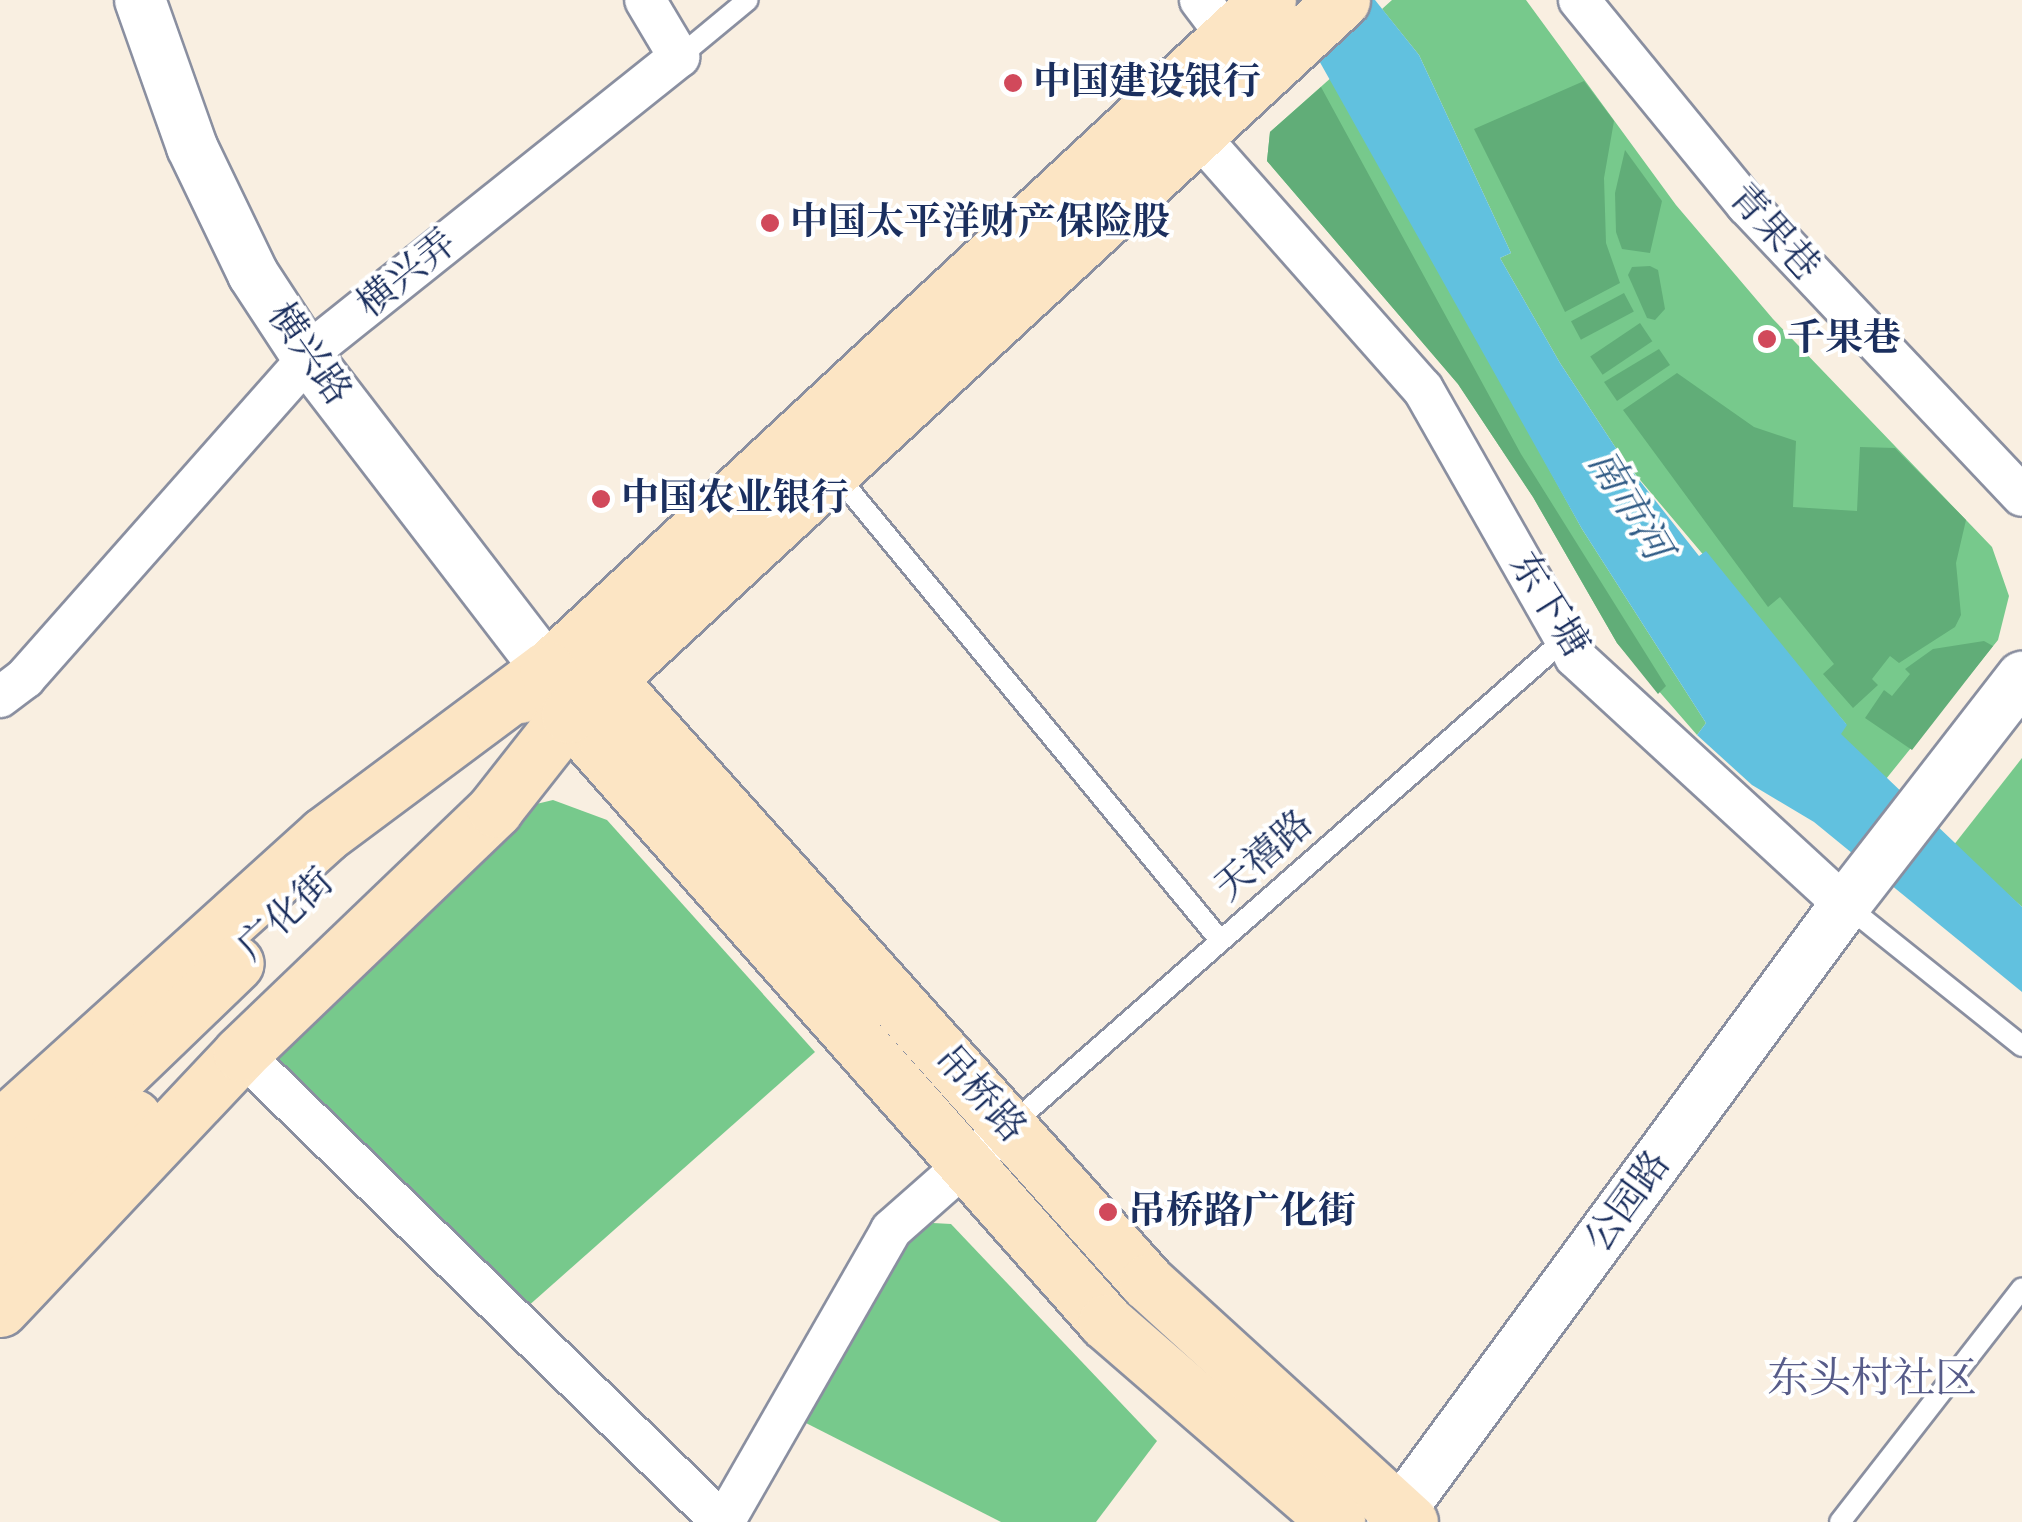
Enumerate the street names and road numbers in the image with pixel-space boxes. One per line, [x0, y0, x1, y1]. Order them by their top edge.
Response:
street label: 青果巷 [1719, 174, 1829, 290]
street label: 横兴弄 [348, 220, 466, 328]
street label: 横兴路 [258, 294, 360, 414]
street label: 东下塘 [1499, 545, 1599, 665]
street label: 天禧路 [1206, 801, 1322, 911]
street label: 广化街 [229, 859, 343, 971]
street label: 吊桥路 [925, 1036, 1035, 1152]
street label: 公园路 [1576, 1142, 1680, 1262]

